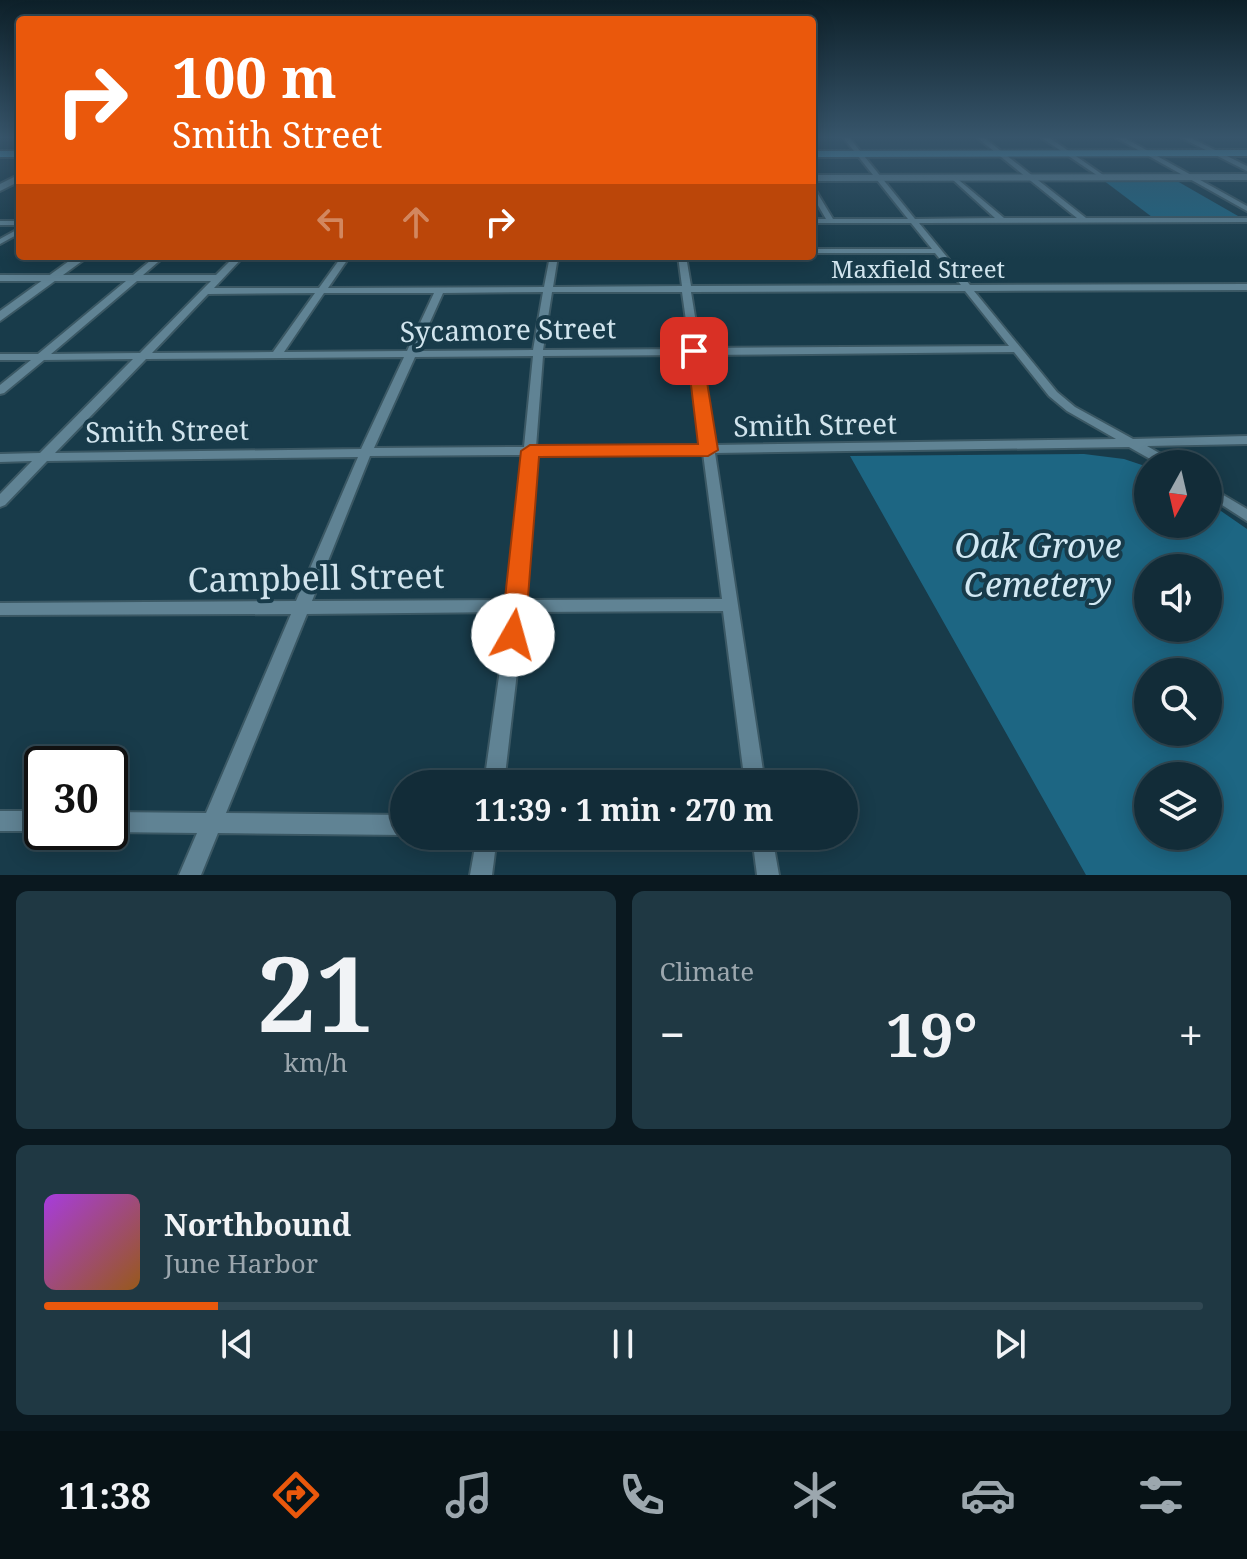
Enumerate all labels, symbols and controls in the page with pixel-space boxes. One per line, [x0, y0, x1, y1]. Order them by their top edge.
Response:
text: 100 m [172, 38, 337, 114]
icon: right [40, 48, 144, 152]
text: Smith Street [172, 110, 382, 159]
icon: left [310, 200, 354, 244]
icon: ahead [394, 200, 438, 244]
icon: right [478, 200, 522, 244]
street label: Maxfield Street [831, 252, 1005, 285]
street label: Sycamore Street [400, 308, 617, 350]
pin [660, 317, 728, 385]
icon: arrive [672, 329, 716, 373]
street label: Smith Street [733, 404, 897, 444]
street label: Smith Street [85, 410, 249, 450]
north arrow [1134, 450, 1222, 538]
map controls [1134, 450, 1222, 850]
park label: Oak Grove Cemetery [954, 522, 1122, 607]
street label: Campbell Street [187, 552, 445, 602]
button: sound [1134, 554, 1222, 642]
position arrow [471, 593, 555, 677]
button: search [1134, 658, 1222, 746]
speed limit sign: 30 [24, 746, 128, 850]
button: layers [1134, 762, 1222, 850]
text: 11:39 · 1 min · 270 m [475, 789, 773, 830]
text: 21 [257, 921, 375, 1062]
text: Climate [660, 953, 754, 989]
text: 19° [886, 993, 978, 1075]
text: − [660, 1004, 685, 1064]
text: + [1178, 1004, 1203, 1064]
text: km/h [284, 1044, 348, 1080]
text: Northbound [164, 1204, 351, 1245]
text: June Harbor [164, 1245, 318, 1281]
icon: previous [215, 1322, 259, 1366]
icon: pause [601, 1322, 645, 1366]
icon: next [988, 1322, 1032, 1366]
icon: directions [268, 1467, 324, 1523]
icon: music [441, 1467, 497, 1523]
icon: phone [614, 1467, 670, 1523]
icon: climate [787, 1467, 843, 1523]
icon: car [960, 1467, 1016, 1523]
icon: filters [1133, 1467, 1189, 1523]
text: 11:38 [58, 1471, 151, 1520]

